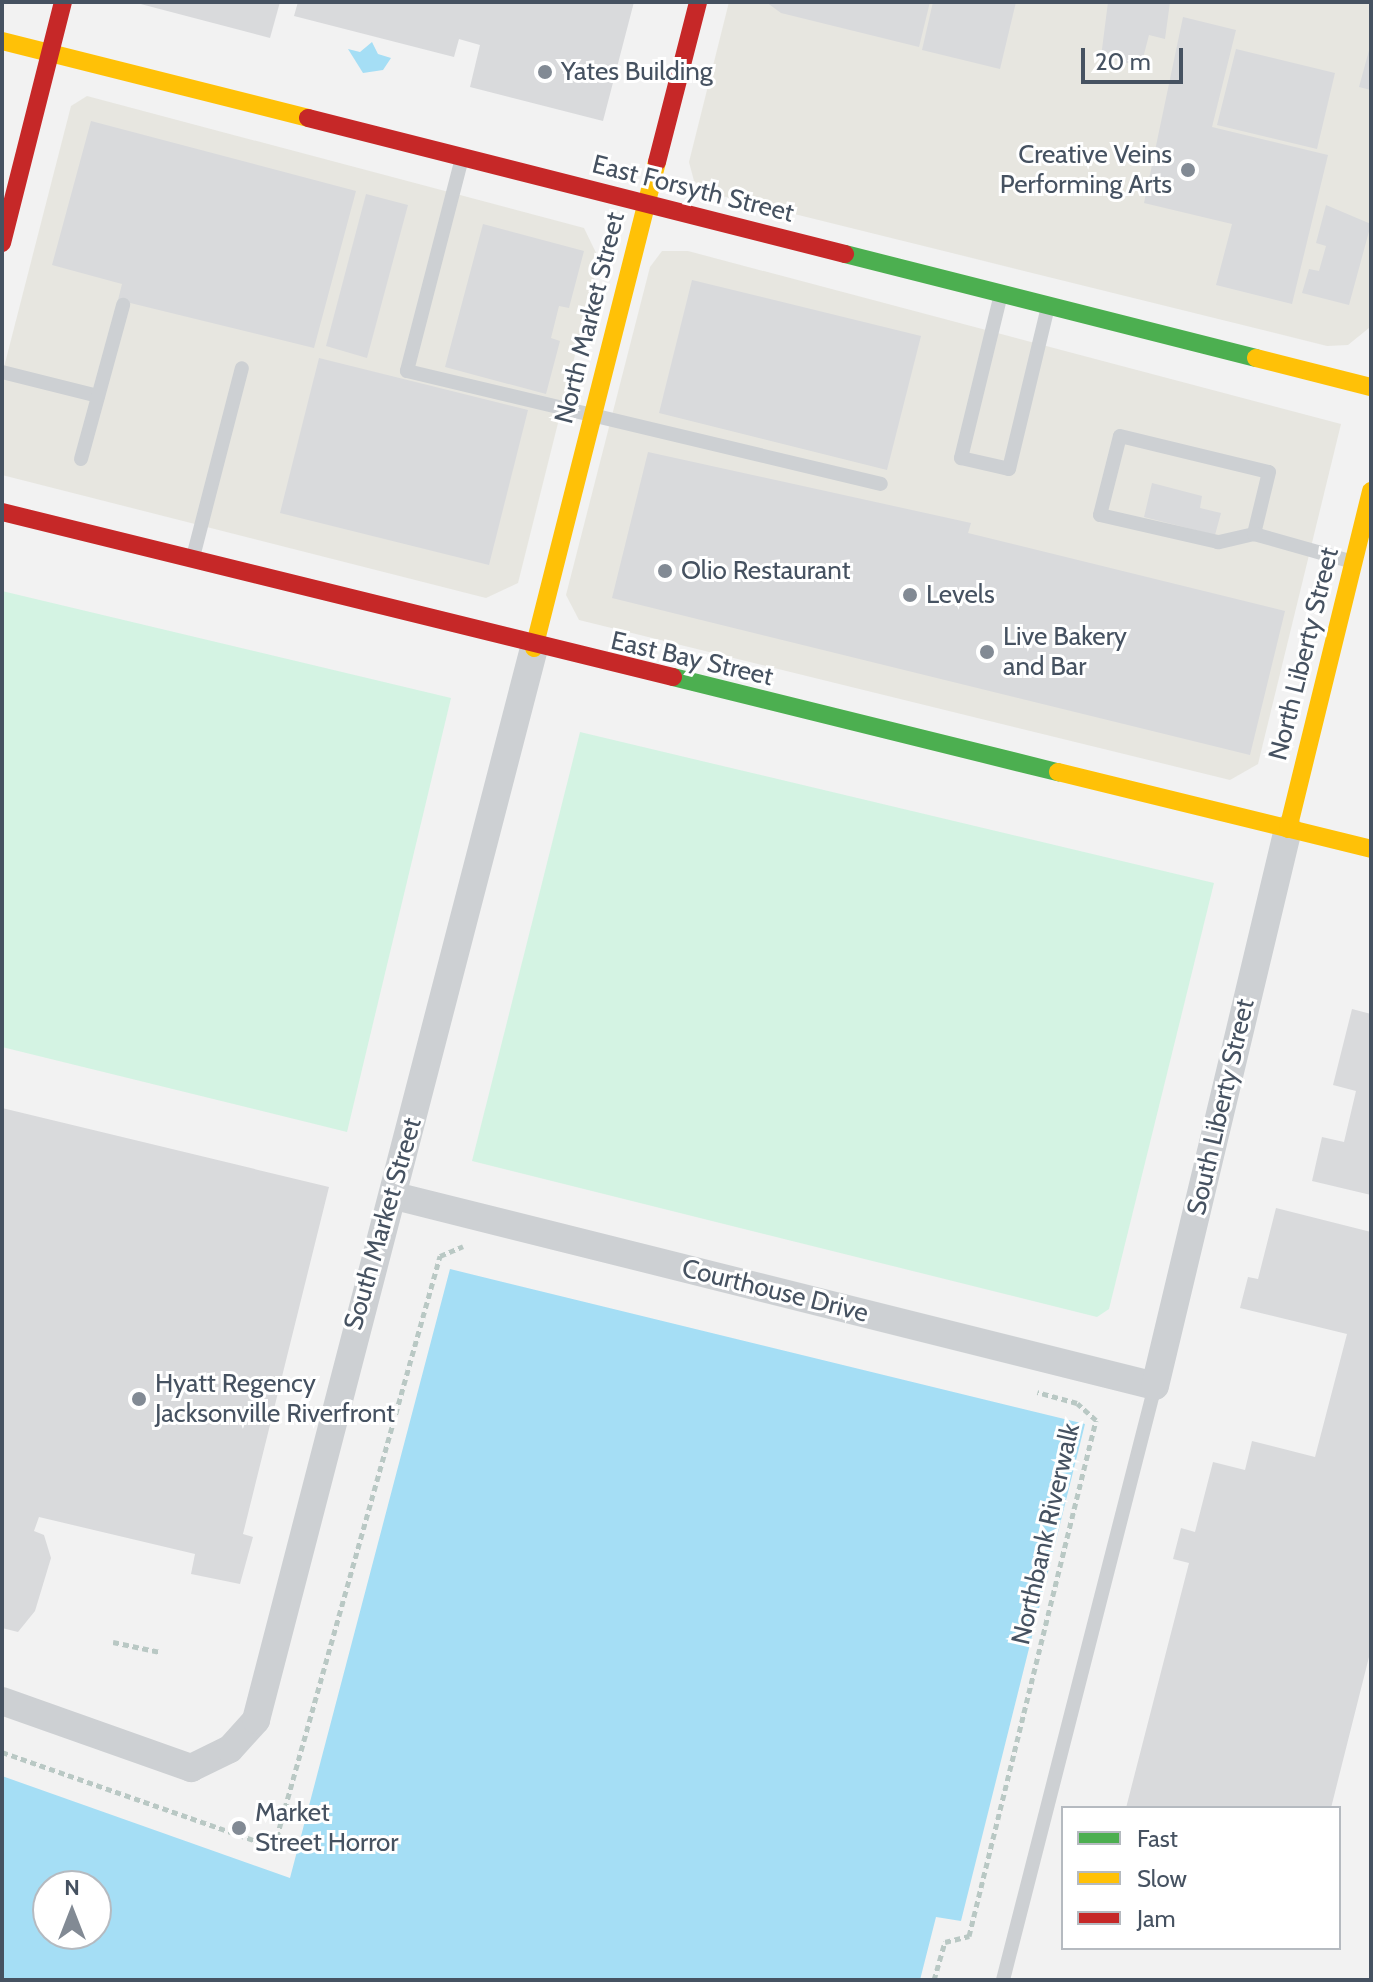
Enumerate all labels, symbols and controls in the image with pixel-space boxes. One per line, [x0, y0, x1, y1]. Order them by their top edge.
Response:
scale bar [1085, 32, 1187, 82]
text: 20 m [1095, 47, 1151, 76]
place label: Yates Building [561, 56, 713, 88]
marker: Yates Building [536, 63, 554, 81]
place label: Creative Veins Performing Arts [1000, 139, 1172, 200]
street label: East Forsyth Street [589, 149, 797, 229]
marker: Creative Veins Performing Arts [1179, 161, 1197, 179]
street label: North Market Street [549, 209, 631, 427]
street label: North Liberty Street [1262, 544, 1346, 764]
place label: Olio Restaurant [681, 555, 850, 587]
marker: Olio Restaurant [656, 562, 674, 580]
place label: Levels [926, 579, 995, 611]
marker: Levels [901, 586, 919, 604]
place label: Live Bakery and Bar [1003, 621, 1127, 682]
street label: East Bay Street [608, 625, 776, 693]
marker: Live Bakery and Bar [978, 643, 996, 661]
street label: South Liberty Street [1181, 996, 1261, 1218]
street label: South Market Street [338, 1114, 428, 1334]
street label: Courthouse Drive [679, 1253, 871, 1329]
place label: Hyatt Regency Jacksonville Riverfront [155, 1368, 395, 1430]
marker: Hyatt Regency Jacksonville Riverfront [130, 1390, 148, 1408]
street label: Northbank Riverwalk [1005, 1420, 1087, 1648]
place label: Market Street Horror [255, 1797, 399, 1858]
legend [1061, 1806, 1341, 1950]
marker: Market Street Horror [230, 1819, 248, 1837]
text: Fast [1137, 1824, 1178, 1853]
text: Slow [1137, 1864, 1187, 1893]
north arrow [32, 1870, 112, 1950]
text: N [64, 1874, 80, 1901]
text: Jam [1137, 1904, 1175, 1933]

